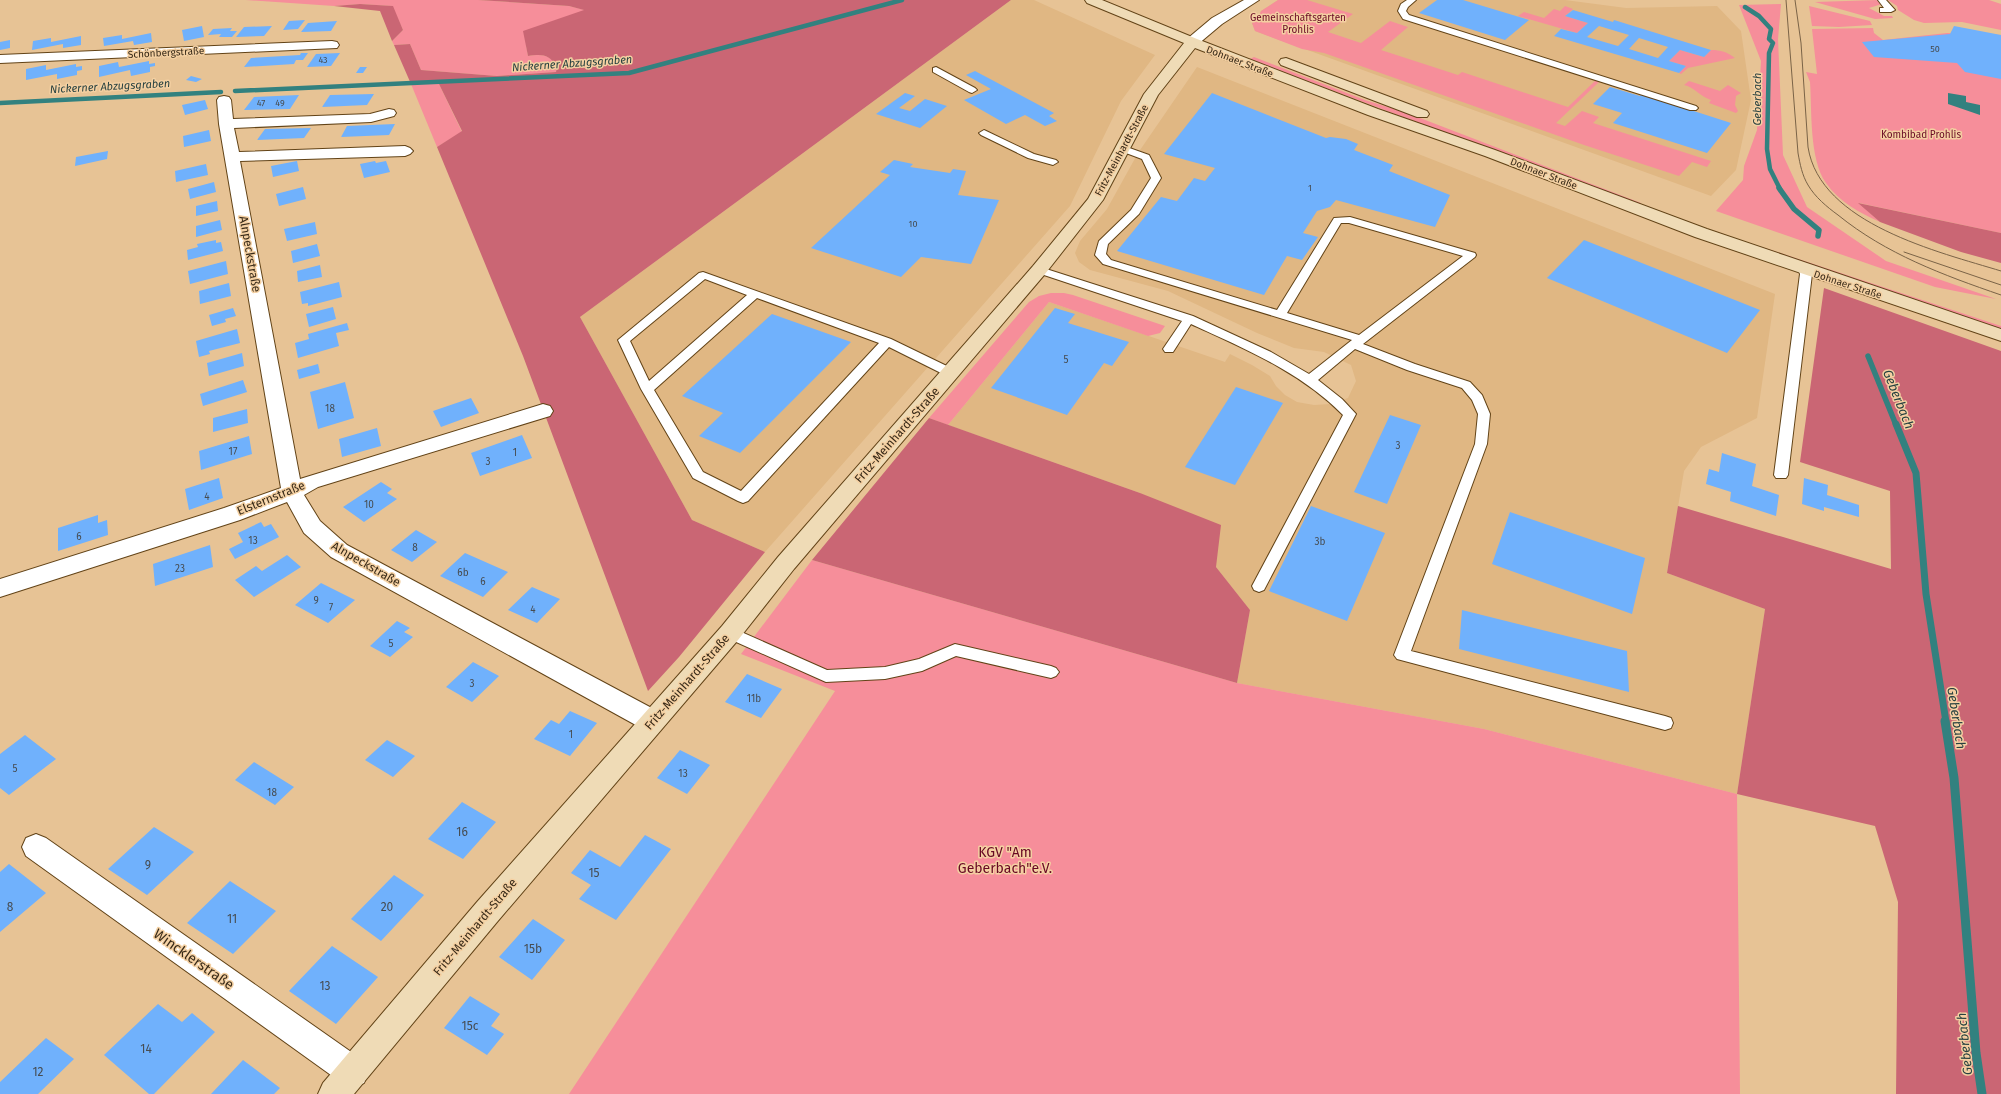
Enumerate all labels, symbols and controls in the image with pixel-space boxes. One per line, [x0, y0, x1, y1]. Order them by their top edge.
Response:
park label: Gemeinschaftsgarten Prohlis [1250, 12, 1346, 36]
street label: Dohnaer Straße [1204, 44, 1275, 80]
house number: 50 [1930, 44, 1940, 54]
street label: Schönbergstraße [127, 45, 205, 61]
water label: Nickerner Abzugsgraben [511, 53, 633, 74]
house number: 43 [318, 55, 328, 65]
water label: Geberbach [1751, 72, 1764, 126]
water label: Nickerner Abzugsgraben [49, 77, 171, 96]
house number: 47 [257, 98, 265, 108]
house number: 49 [275, 98, 285, 108]
street label: Fritz-Meinhardt-Straße [1093, 103, 1151, 198]
park label: Kombibad Prohlis [1881, 129, 1961, 141]
street label: Dohnaer Straße [1508, 156, 1579, 192]
house number: 1 [1308, 183, 1312, 193]
street label: Alnpeckstraße [236, 215, 264, 293]
house number: 10 [909, 219, 917, 229]
street label: Dohnaer Straße [1812, 268, 1883, 302]
house number: 5 [1063, 354, 1069, 366]
water label: Geberbach [1880, 367, 1917, 431]
street label: Fritz-Meinhardt-Straße [852, 384, 942, 486]
house number: 18 [325, 403, 335, 415]
house number: 3 [1396, 440, 1401, 452]
house number: 17 [229, 446, 238, 458]
house number: 1 [513, 447, 517, 459]
house number: 3 [486, 456, 491, 468]
street label: Elsternstraße [235, 478, 307, 518]
house number: 4 [204, 491, 210, 503]
house number: 10 [364, 499, 374, 511]
house number: 6 [76, 531, 82, 543]
house number: 13 [248, 535, 258, 547]
house number: 3b [1315, 536, 1326, 548]
street label: Alnpeckstraße [329, 539, 403, 589]
house number: 8 [412, 542, 418, 554]
house number: 23 [175, 563, 185, 575]
house number: 6b [457, 567, 469, 579]
house number: 6 [480, 576, 486, 588]
house number: 9 [313, 595, 319, 607]
house number: 7 [329, 602, 334, 614]
house number: 4 [530, 604, 536, 616]
street label: Fritz-Meinhardt-Straße [642, 631, 732, 733]
house number: 5 [388, 638, 394, 650]
house number: 3 [470, 678, 475, 690]
water label: Geberbach [1944, 686, 1969, 750]
house number: 11b [747, 693, 761, 705]
house number: 1 [569, 729, 573, 741]
house number: 5 [12, 763, 18, 775]
house number: 13 [678, 768, 688, 780]
house number: 18 [267, 787, 277, 799]
house number: 16 [456, 825, 468, 839]
park label: KGV "Am Geberbach"e.V. [958, 844, 1052, 877]
house number: 9 [145, 858, 151, 872]
house number: 15 [588, 866, 600, 880]
street label: Fritz-Meinhardt-Straße [430, 876, 520, 978]
house number: 8 [7, 900, 14, 914]
house number: 20 [381, 900, 394, 914]
house number: 11 [227, 912, 237, 926]
street label: Wincklerstraße [150, 925, 237, 993]
house number: 15b [524, 942, 542, 956]
house number: 13 [319, 979, 331, 993]
water label: Geberbach [1954, 1012, 1975, 1076]
house number: 15c [462, 1019, 479, 1033]
house number: 14 [140, 1042, 152, 1056]
house number: 12 [32, 1065, 44, 1079]

